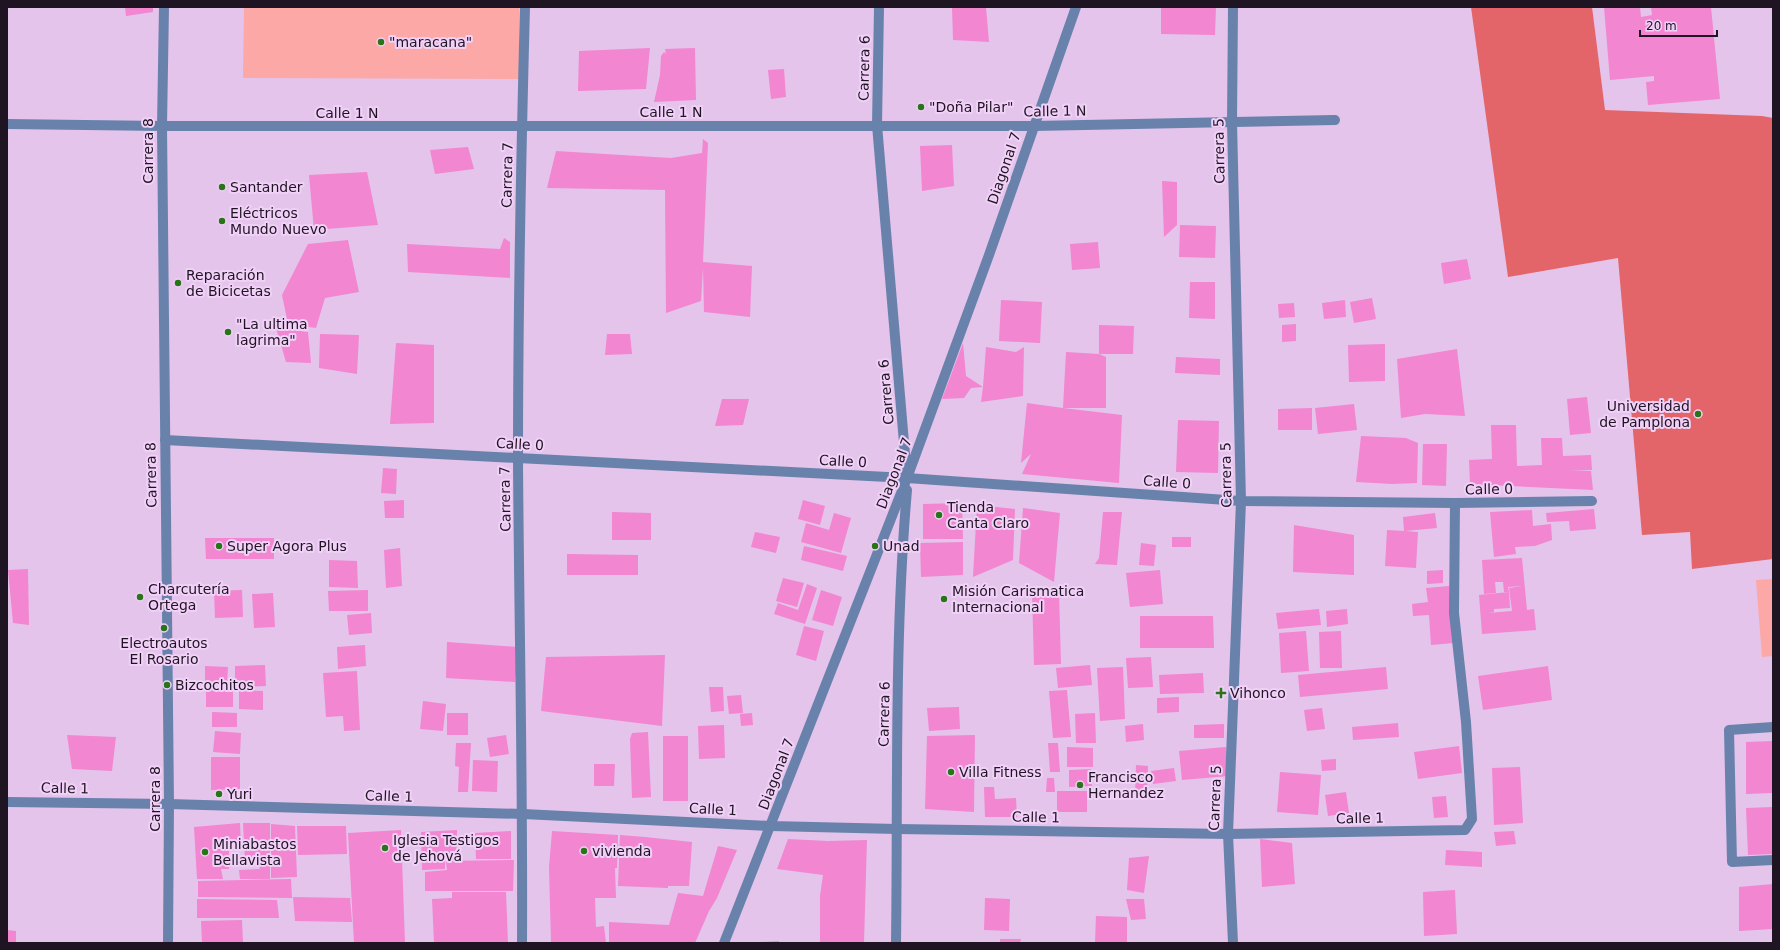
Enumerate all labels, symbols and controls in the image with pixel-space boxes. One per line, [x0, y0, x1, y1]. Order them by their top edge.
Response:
scale bar [1640, 12, 1717, 38]
text: 20 m [1646, 19, 1677, 33]
place label: "maracana" [389, 34, 472, 50]
street label: Carrera 6 [855, 35, 873, 101]
marker: "maracana" [376, 37, 386, 47]
place label: "Doña Pilar" [929, 99, 1013, 115]
marker: "Doña Pilar" [916, 102, 926, 112]
street label: Calle 1 N [1023, 102, 1087, 120]
street label: Calle 1 N [639, 104, 703, 120]
street label: Calle 1 N [315, 105, 379, 121]
street label: Carrera 8 [140, 118, 156, 184]
street label: Carrera 5 [1210, 118, 1228, 184]
street label: Diagonal 7 [984, 130, 1024, 206]
street label: Carrera 7 [498, 142, 516, 208]
place label: Santander [230, 179, 303, 195]
marker: Santander [217, 182, 227, 192]
place label: Eléctricos Mundo Nuevo [230, 205, 327, 237]
marker: Eléctricos Mundo Nuevo [217, 216, 227, 226]
place label: Reparación de Bicicetas [186, 267, 271, 299]
marker: Reparación de Bicicetas [173, 278, 183, 288]
place label: "La ultima lagrima" [236, 316, 308, 348]
marker: "La ultima lagrima" [223, 327, 233, 337]
street label: Carrera 6 [875, 359, 897, 425]
place label: Universidad de Pamplona [1599, 398, 1690, 430]
marker: Universidad de Pamplona [1693, 409, 1703, 419]
street label: Calle 0 [496, 435, 544, 453]
street label: Diagonal 7 [873, 435, 915, 511]
street label: Carrera 8 [142, 442, 160, 508]
street label: Carrera 5 [1217, 442, 1235, 508]
street label: Calle 0 [819, 452, 867, 470]
street label: Carrera 7 [496, 466, 514, 532]
street label: Calle 0 [1142, 472, 1192, 492]
street label: Calle 0 [1465, 481, 1513, 497]
place label: Tienda Canta Claro [946, 499, 1029, 531]
marker: Tienda Canta Claro [934, 510, 944, 520]
place label: Super Agora Plus [227, 538, 347, 554]
place label: Unad [883, 538, 920, 554]
marker: Super Agora Plus [214, 541, 224, 551]
marker: Unad [870, 541, 880, 551]
place label: Charcutería Ortega [148, 581, 230, 613]
place label: Misión Carismatica Internacional [952, 583, 1084, 615]
marker: Charcutería Ortega [135, 592, 145, 602]
marker: Misión Carismatica Internacional [939, 594, 949, 604]
marker: Electroautos El Rosario [159, 623, 169, 633]
place label: Electroautos El Rosario [120, 635, 208, 667]
place label: Bizcochitos [175, 677, 254, 693]
marker: Bizcochitos [162, 680, 172, 690]
street label: Carrera 6 [875, 681, 893, 747]
place label: Vihonco [1230, 685, 1286, 701]
marker: Vihonco [1215, 687, 1227, 699]
street label: Diagonal 7 [755, 736, 797, 812]
place label: Villa Fitness [959, 764, 1041, 780]
street label: Carrera 5 [1206, 765, 1224, 831]
street label: Carrera 8 [147, 766, 163, 832]
marker: Villa Fitness [946, 767, 956, 777]
place label: Francisco Hernandez [1088, 769, 1164, 801]
street label: Calle 1 [41, 780, 89, 796]
marker: Francisco Hernandez [1075, 780, 1085, 790]
place label: Yuri [226, 786, 252, 802]
street label: Calle 1 [365, 787, 413, 805]
marker: Yuri [214, 789, 224, 799]
street label: Calle 1 [689, 800, 737, 818]
street label: Calle 1 [1012, 809, 1060, 825]
street label: Calle 1 [1336, 810, 1384, 826]
place label: Iglesia Testigos de Jehová [393, 832, 499, 864]
place label: Miniabastos Bellavista [213, 836, 296, 868]
marker: Iglesia Testigos de Jehová [380, 843, 390, 853]
place label: vivienda [592, 843, 651, 859]
marker: vivienda [579, 846, 589, 856]
marker: Miniabastos Bellavista [200, 847, 210, 857]

